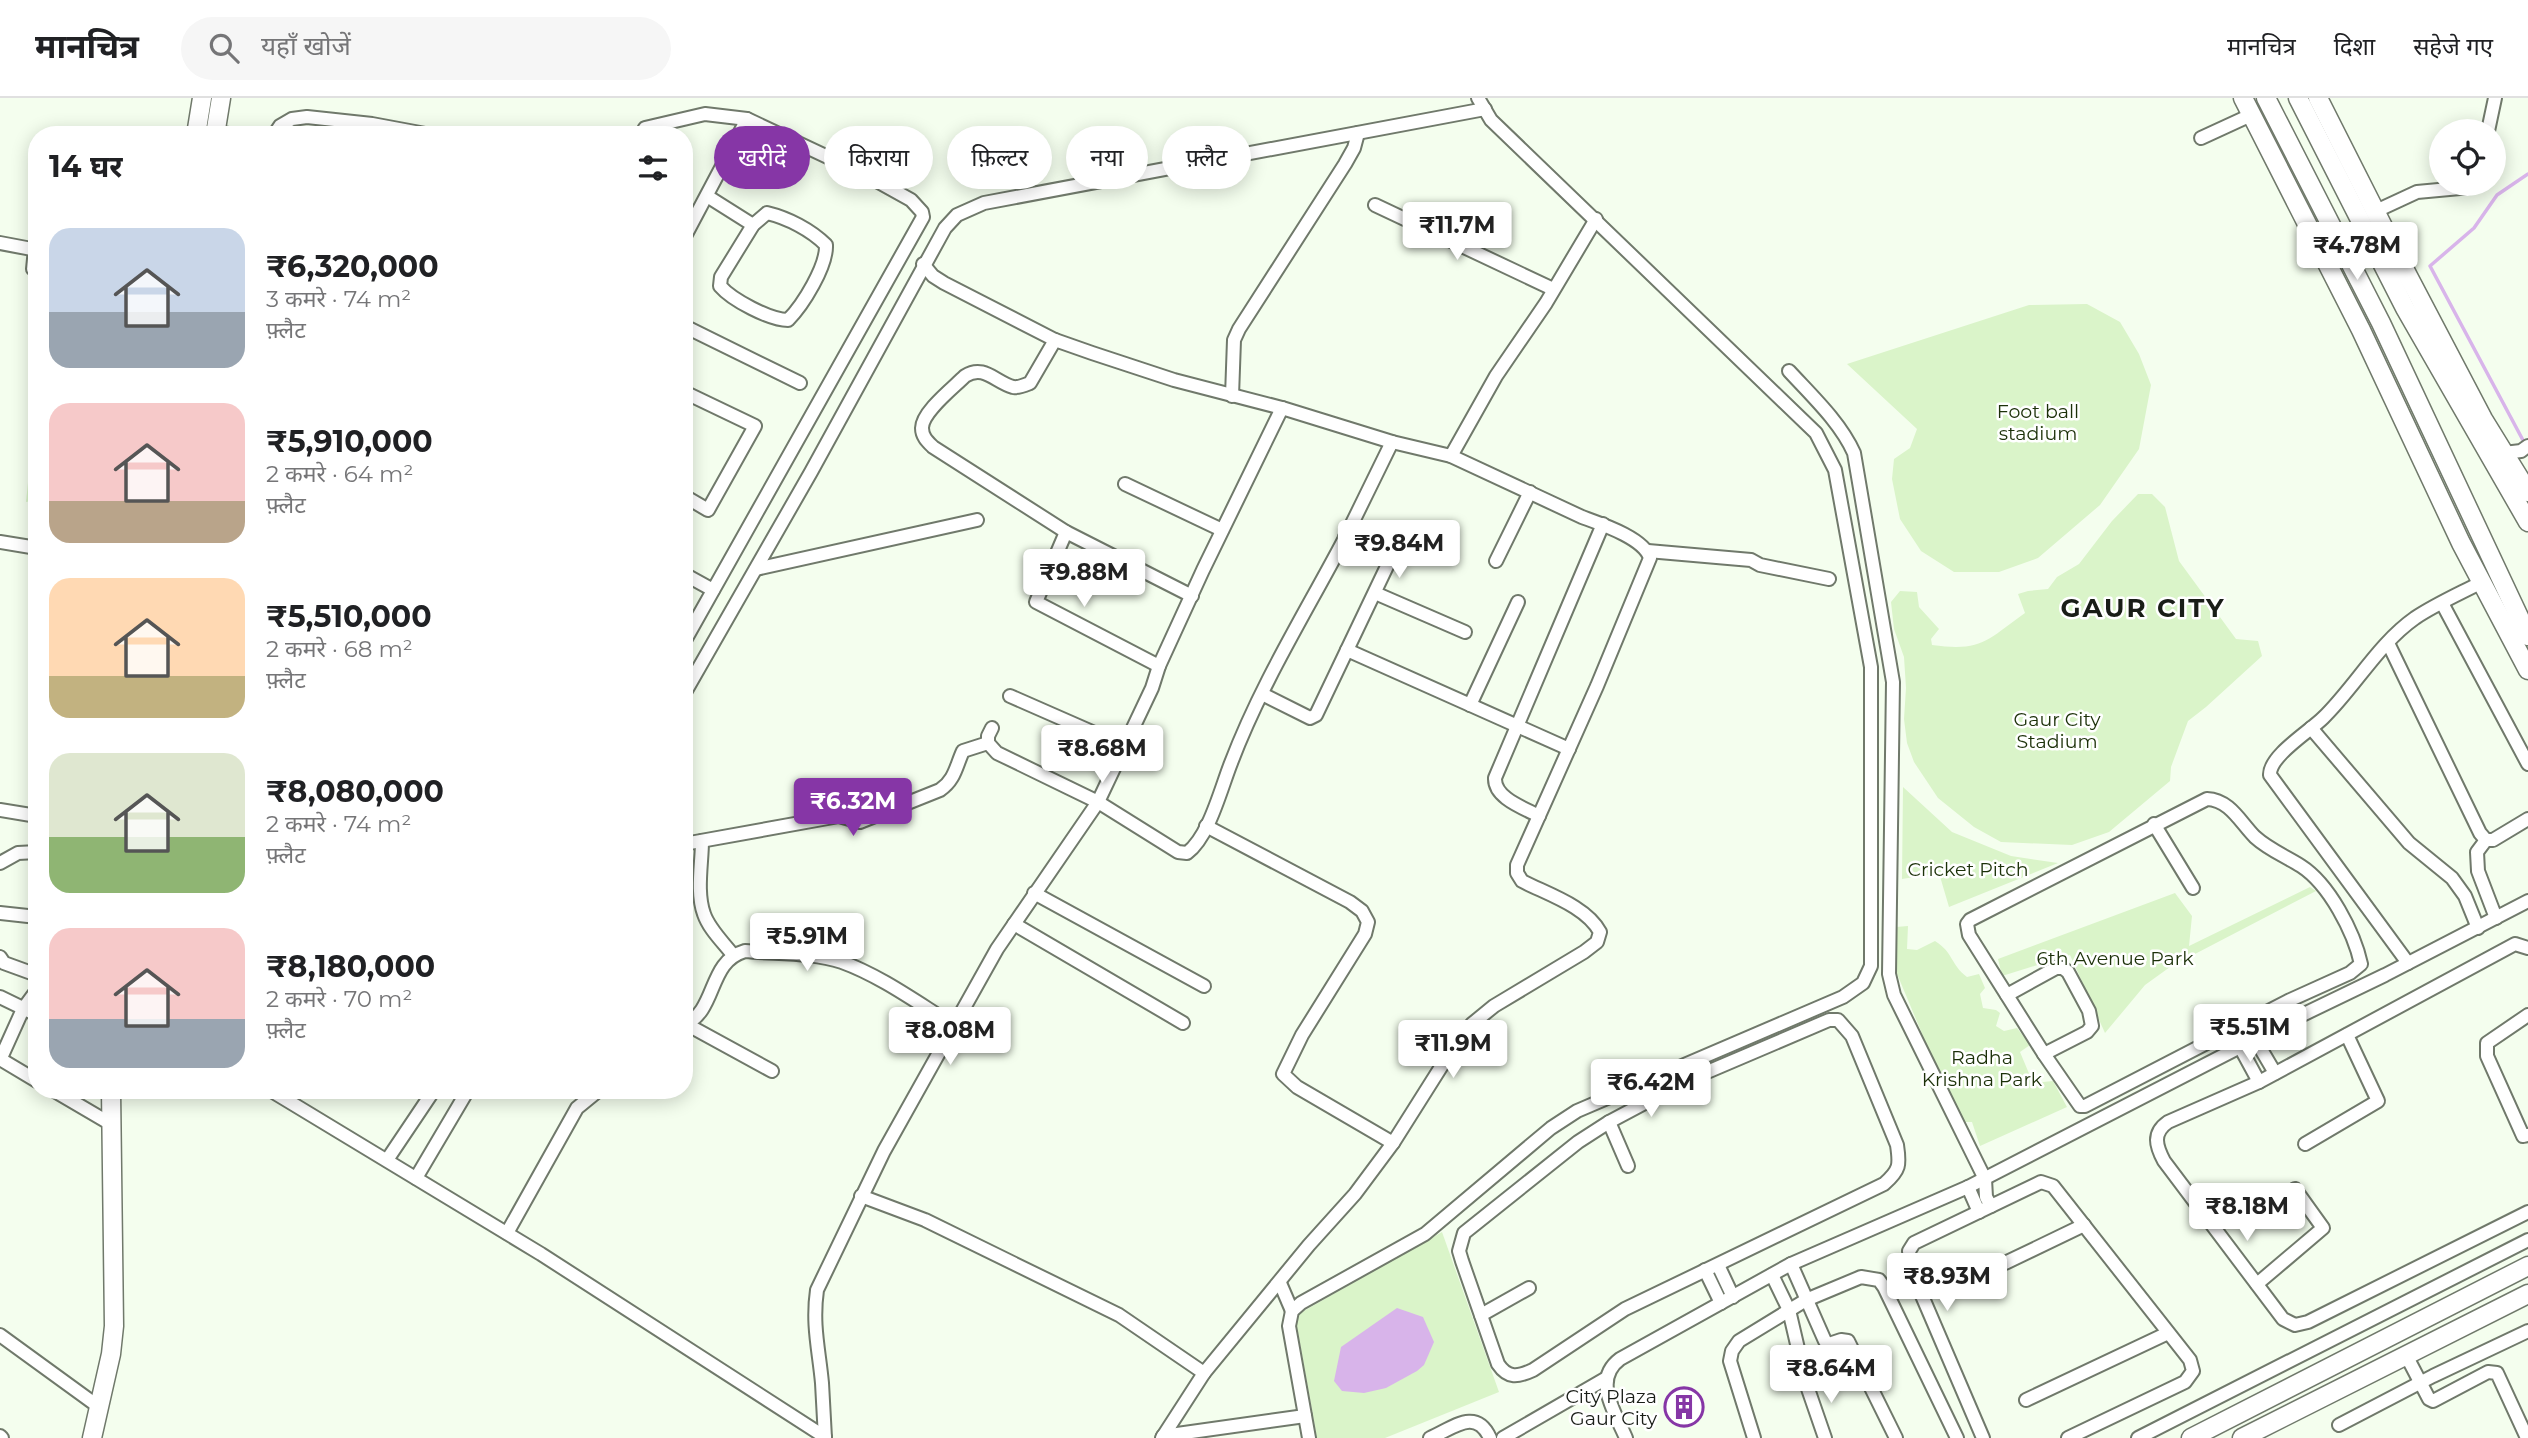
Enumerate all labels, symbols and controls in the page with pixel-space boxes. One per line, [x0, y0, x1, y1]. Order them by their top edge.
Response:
search box [181, 17, 671, 80]
text: मानचित्र [35, 26, 139, 66]
icon: search [205, 29, 243, 67]
text: यहाँ खोजें [261, 30, 351, 62]
text: मानचित्र [2227, 32, 2296, 61]
text: दिशा [2334, 32, 2375, 61]
text: सहेजे गए [2413, 32, 2493, 61]
map controls [2429, 119, 2506, 196]
button: locate [2429, 119, 2506, 196]
chip: खरीदें [714, 126, 810, 189]
chip: किराया [824, 126, 933, 189]
chip: फ़िल्टर [947, 126, 1052, 189]
chip: नया [1066, 126, 1148, 189]
chip: फ़्लैट [1162, 126, 1251, 189]
text: 14 घर [49, 148, 123, 185]
icon: filters [634, 149, 672, 187]
pin: ₹11.7M [1400, 202, 1514, 262]
text: ₹11.7M [1419, 211, 1495, 239]
pin: ₹4.78M [2300, 222, 2414, 282]
text: ₹4.78M [2313, 231, 2401, 259]
text: ₹6,320,000 [266, 248, 439, 285]
icon: home [105, 256, 189, 340]
text: 3 कमरे · 74 m² [266, 285, 411, 313]
text: फ़्लैट [266, 316, 306, 344]
park label: Foot ball stadium [1997, 400, 2079, 445]
text: ₹5,910,000 [266, 423, 433, 460]
icon: home [105, 431, 189, 515]
text: 2 कमरे · 64 m² [266, 460, 413, 488]
text: फ़्लैट [266, 491, 306, 519]
pin: ₹9.84M [1342, 520, 1456, 580]
text: ₹9.84M [1354, 529, 1444, 557]
pin: ₹9.88M [1027, 550, 1141, 609]
text: ₹9.88M [1039, 558, 1129, 586]
district label: GAUR CITY [2060, 592, 2226, 624]
text: ₹5,510,000 [266, 598, 432, 635]
icon: home [105, 606, 189, 690]
text: 2 कमरे · 68 m² [266, 635, 413, 663]
text: फ़्लैट [266, 666, 306, 694]
park label: Gaur City Stadium [2013, 708, 2101, 753]
pin: ₹8.68M [1045, 726, 1159, 785]
text: ₹8.68M [1057, 734, 1147, 762]
text: ₹8,080,000 [266, 773, 444, 810]
pin: ₹6.32M [796, 778, 910, 838]
icon: home [105, 781, 189, 865]
text: ₹6.32M [810, 787, 896, 815]
text: 2 कमरे · 74 m² [266, 810, 411, 838]
text: फ़्लैट [266, 841, 306, 869]
park label: Cricket Pitch [1907, 858, 2029, 881]
pin: ₹5.91M [750, 914, 864, 973]
text: ₹5.91M [766, 922, 848, 950]
park label: 6th Avenue Park [2036, 947, 2194, 970]
text: ₹8,180,000 [266, 948, 435, 985]
icon: home [105, 956, 189, 1040]
text: 2 कमरे · 70 m² [266, 985, 412, 1013]
pin: ₹5.51M [2193, 1004, 2307, 1064]
pin: ₹8.08M [893, 1007, 1007, 1067]
text: ₹5.51M [2209, 1013, 2291, 1041]
text: फ़्लैट [266, 1016, 306, 1044]
text: ₹8.08M [905, 1016, 995, 1044]
pin: ₹11.9M [1396, 1020, 1510, 1080]
text: ₹11.9M [1414, 1029, 1492, 1057]
park label: Radha Krishna Park [1922, 1046, 2043, 1091]
pin: ₹6.42M [1594, 1060, 1708, 1119]
text: ₹6.42M [1607, 1068, 1695, 1096]
pin: ₹8.18M [2190, 1184, 2304, 1243]
text: ₹8.18M [2205, 1192, 2289, 1220]
pin: ₹8.93M [1890, 1254, 2004, 1313]
text: ₹8.93M [1903, 1262, 1991, 1290]
pin: ₹8.64M [1774, 1346, 1888, 1405]
text: ₹8.64M [1786, 1354, 1876, 1382]
place label: City Plaza Gaur City [1565, 1385, 1658, 1430]
building icon: City Plaza Gaur City [1663, 1386, 1705, 1428]

